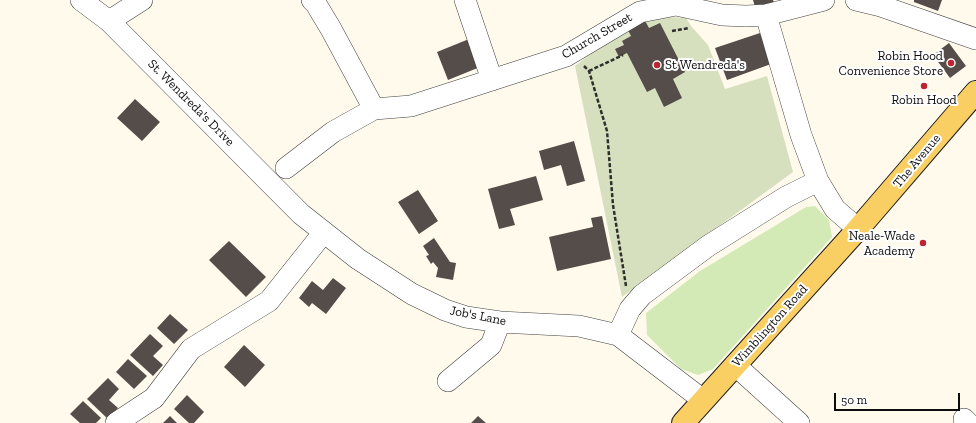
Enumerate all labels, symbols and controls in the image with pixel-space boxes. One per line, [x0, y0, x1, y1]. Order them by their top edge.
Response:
street label: Church Street [559, 10, 635, 62]
place label: Robin Hood Convenience Store [839, 48, 943, 79]
street label: St. Wendreda's Drive [144, 56, 238, 150]
place label: St Wendreda's [665, 57, 745, 73]
marker: Robin Hood Convenience Store [946, 58, 956, 68]
marker: St Wendreda's [652, 60, 662, 70]
marker: Robin Hood [919, 81, 929, 91]
place label: Robin Hood [891, 92, 957, 108]
street label: The Avenue [890, 131, 944, 191]
place label: Neale-Wade Academy [849, 228, 915, 259]
marker: Neale-Wade Academy [918, 238, 928, 248]
street label: Wimblington Road [729, 282, 811, 370]
street label: Job's Lane [448, 303, 508, 329]
scale bar [836, 385, 962, 411]
text: 50 m [841, 393, 867, 407]

